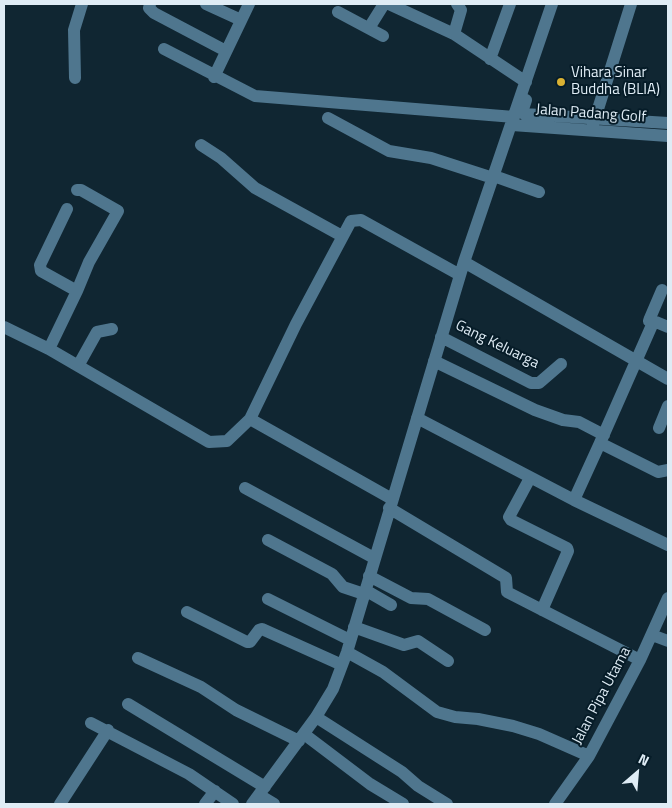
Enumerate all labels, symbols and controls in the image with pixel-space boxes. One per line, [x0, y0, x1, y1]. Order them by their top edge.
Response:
place label: Vihara Sinar Buddha (BLIA) [571, 64, 660, 99]
marker: Vihara Sinar Buddha (BLIA) [555, 76, 567, 88]
street label: Jalan Padang Golf [535, 101, 647, 127]
street label: Gang Keluarga [452, 317, 542, 373]
street label: Jalan Pipa Utama [569, 644, 635, 748]
north arrow [612, 748, 662, 798]
text: N [635, 748, 653, 771]

